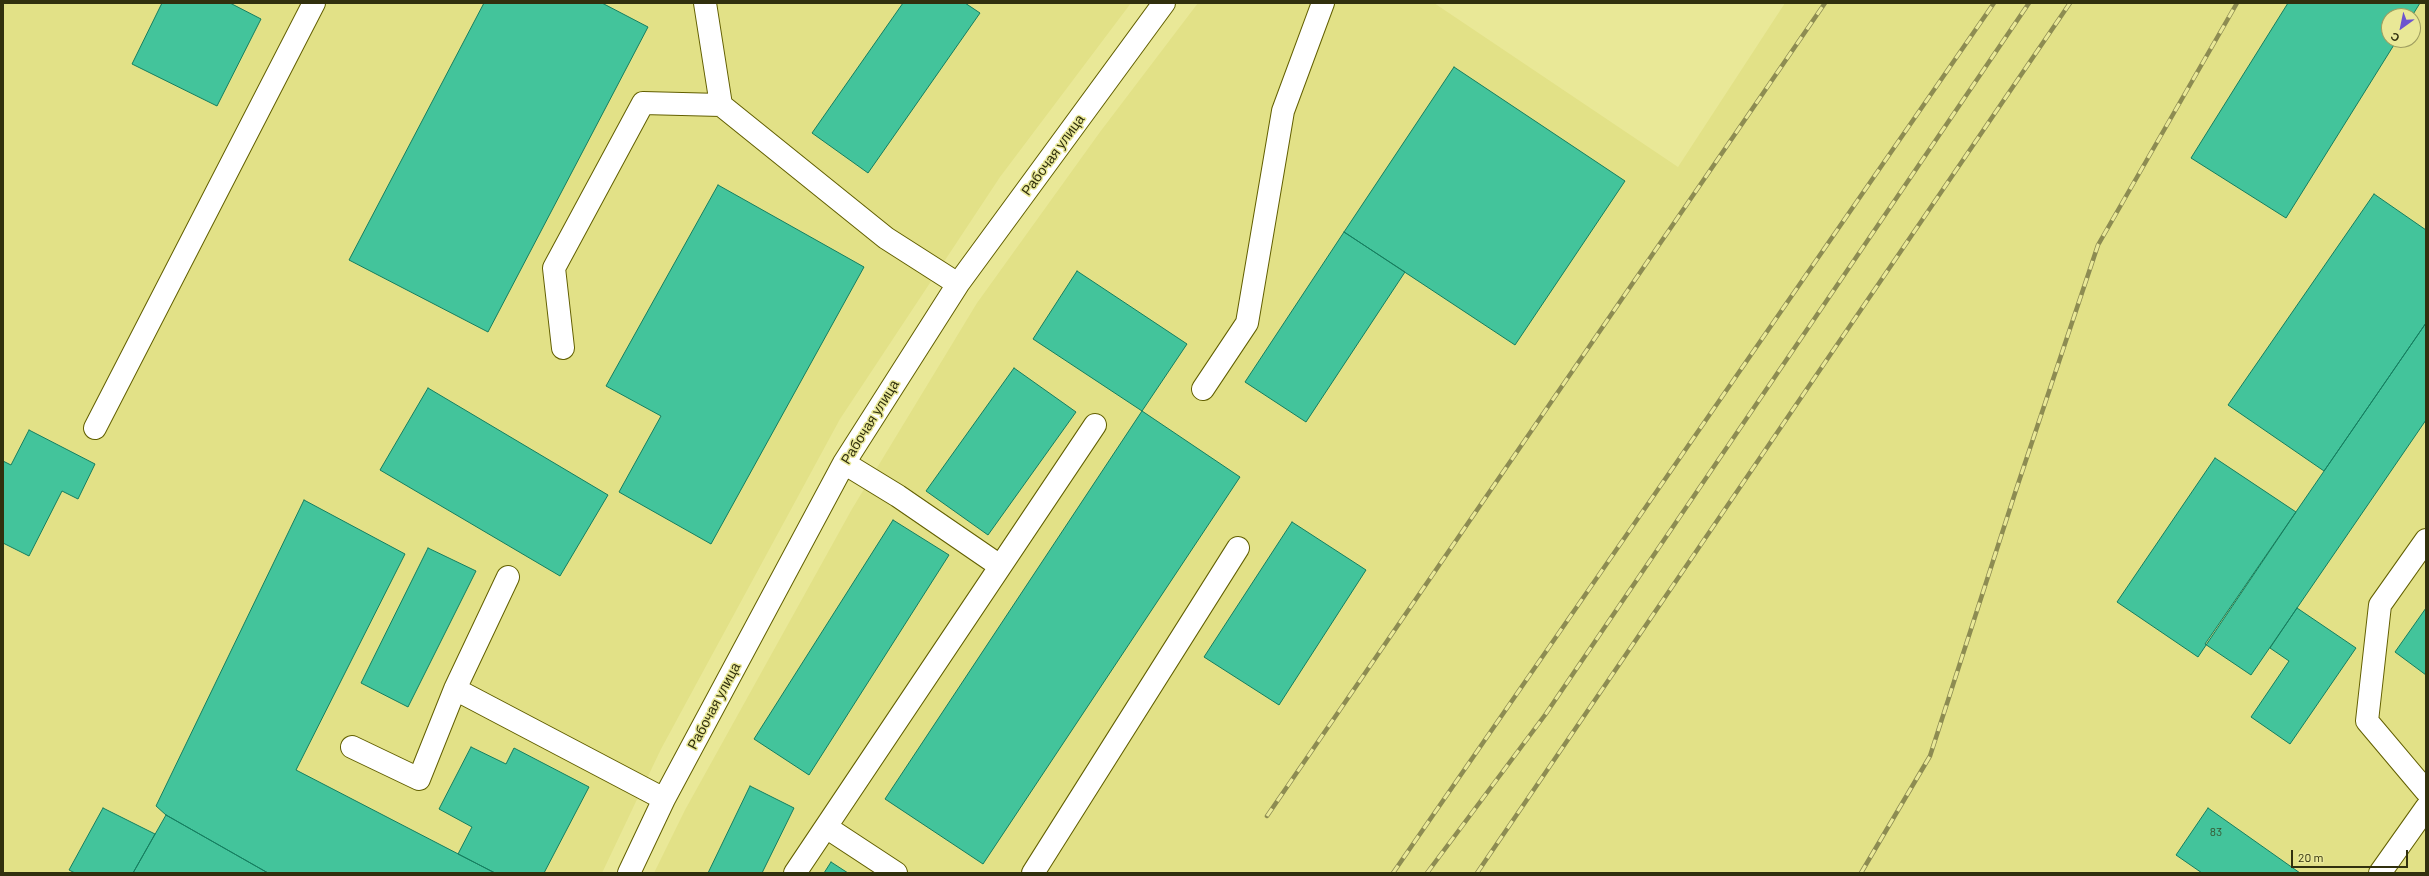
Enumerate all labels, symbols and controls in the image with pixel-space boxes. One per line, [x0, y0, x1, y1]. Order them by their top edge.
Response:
north arrow [2381, 8, 2421, 48]
text: С [2388, 30, 2402, 45]
street label: Рабочая улица [1018, 111, 1088, 199]
street label: Рабочая улица [837, 377, 903, 467]
street label: Рабочая улица [684, 660, 744, 752]
house number: 83 [2210, 825, 2222, 839]
scale bar [2293, 842, 2410, 868]
text: 20 m [2298, 850, 2324, 864]

